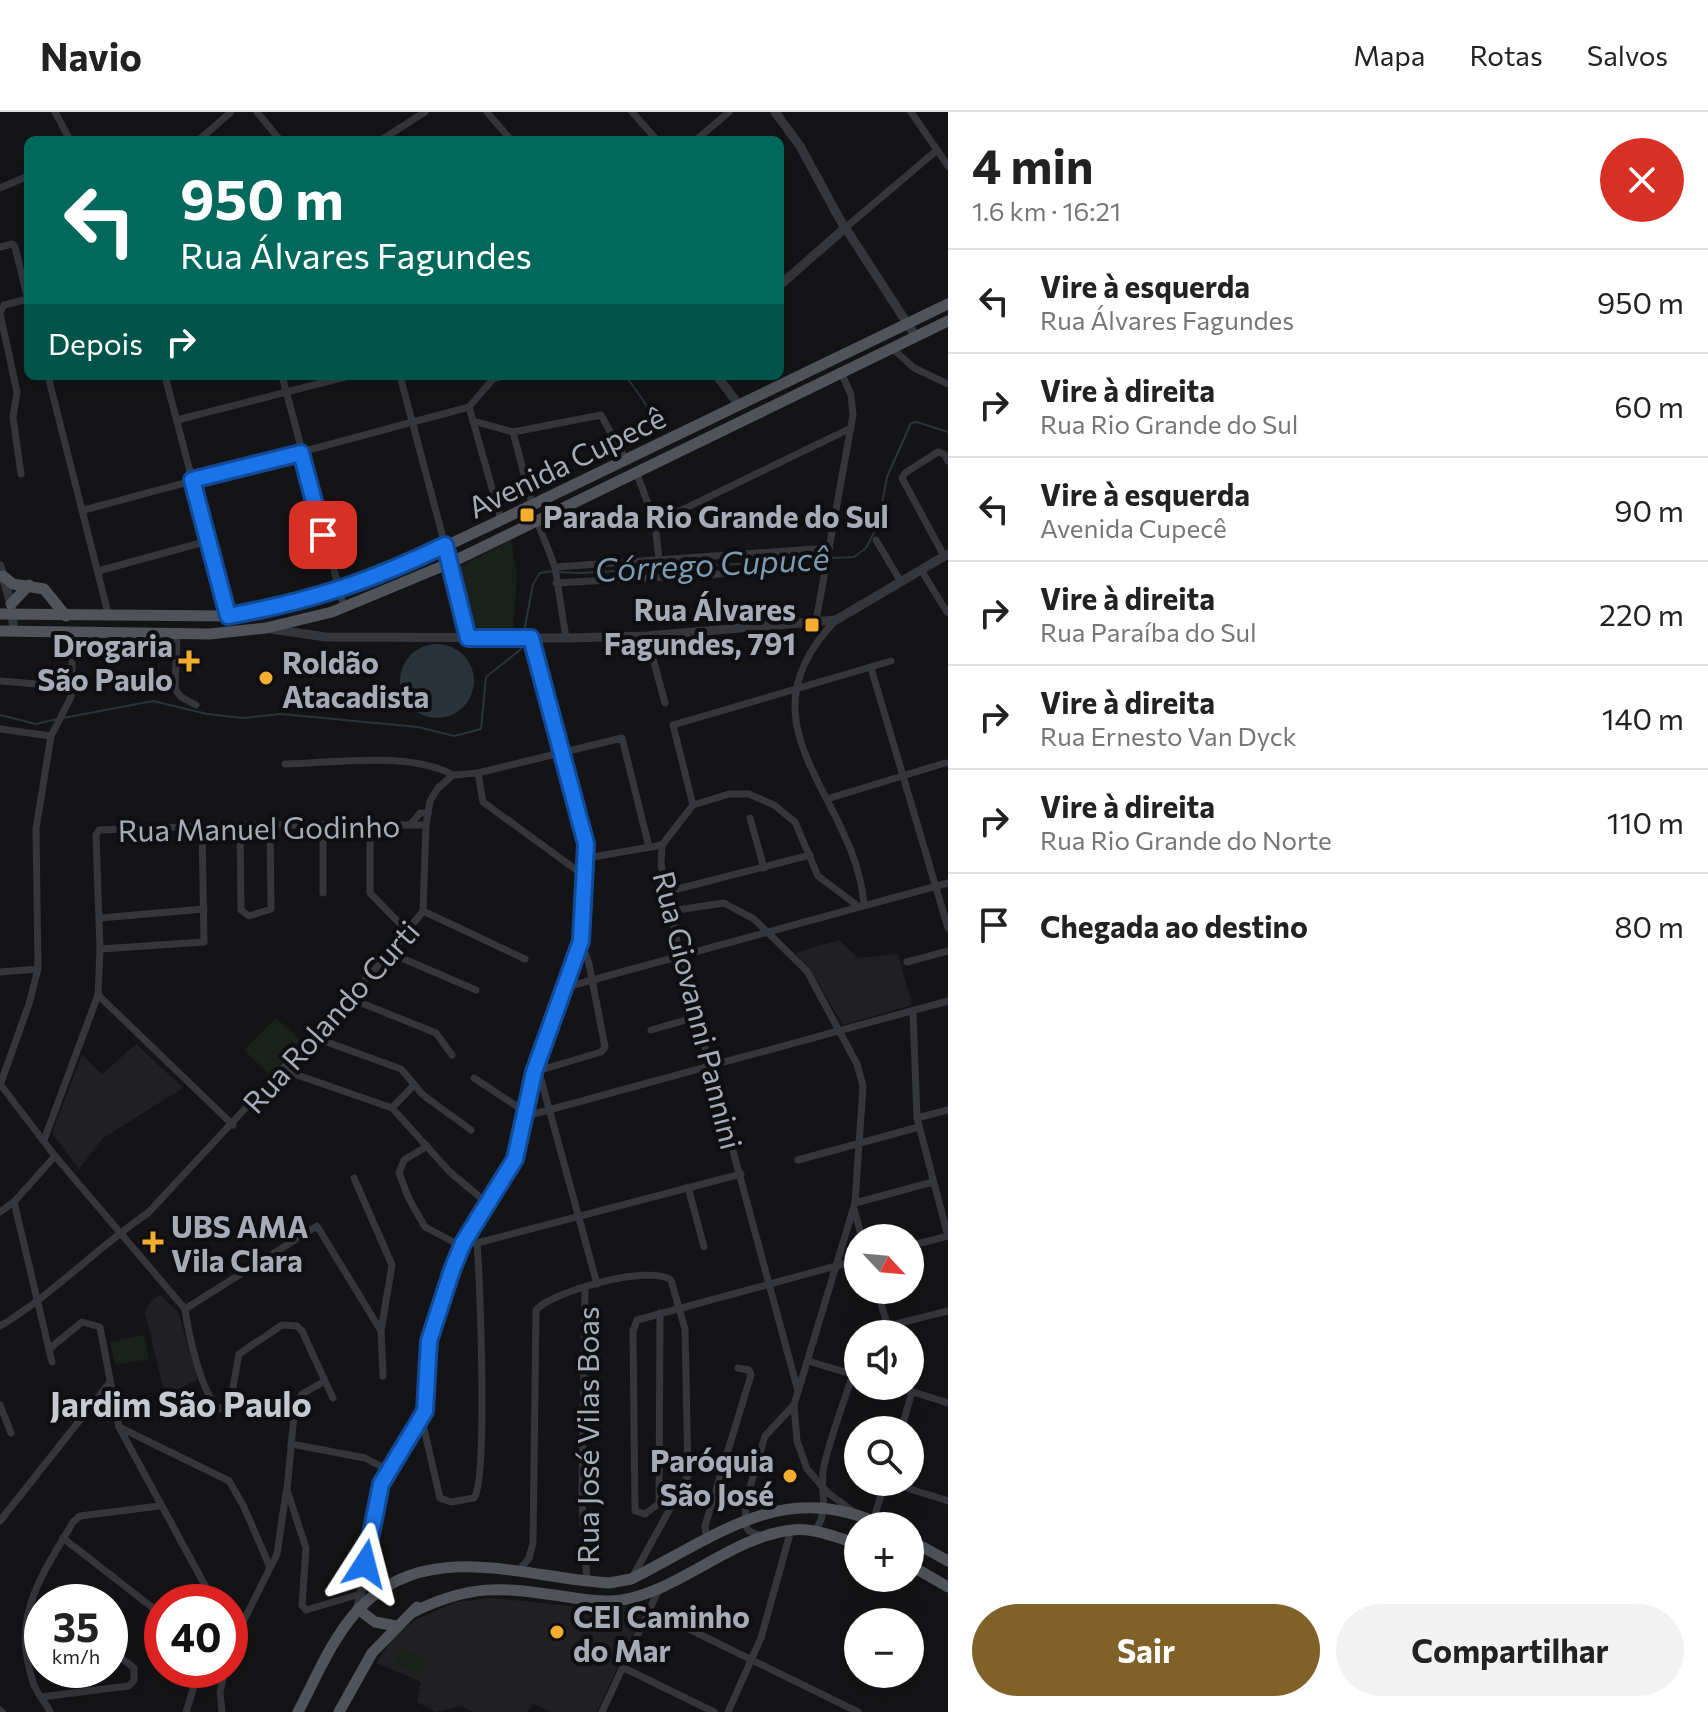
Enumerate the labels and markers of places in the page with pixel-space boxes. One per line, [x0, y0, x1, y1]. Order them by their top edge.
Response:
place label: Parada Rio Grande do Sul [543, 497, 889, 534]
pin [289, 501, 357, 569]
marker: Parada Rio Grande do Sul [518, 506, 536, 524]
place label: Rua Álvares Fagundes, 791 [604, 590, 796, 661]
marker: Rua Álvares Fagundes, 791 [803, 616, 821, 634]
place label: Drogaria São Paulo [37, 626, 173, 697]
place label: Roldão Atacadista [282, 643, 429, 714]
marker: Drogaria São Paulo [180, 652, 198, 670]
marker: Roldão Atacadista [257, 669, 275, 687]
place label: UBS AMA Vila Clara [171, 1207, 308, 1278]
marker: UBS AMA Vila Clara [142, 1231, 164, 1253]
place label: Paróquia São José [650, 1441, 774, 1512]
marker: Paróquia São José [781, 1467, 799, 1485]
place label: CEI Caminho do Mar [573, 1597, 750, 1668]
marker: CEI Caminho do Mar [548, 1623, 566, 1641]

